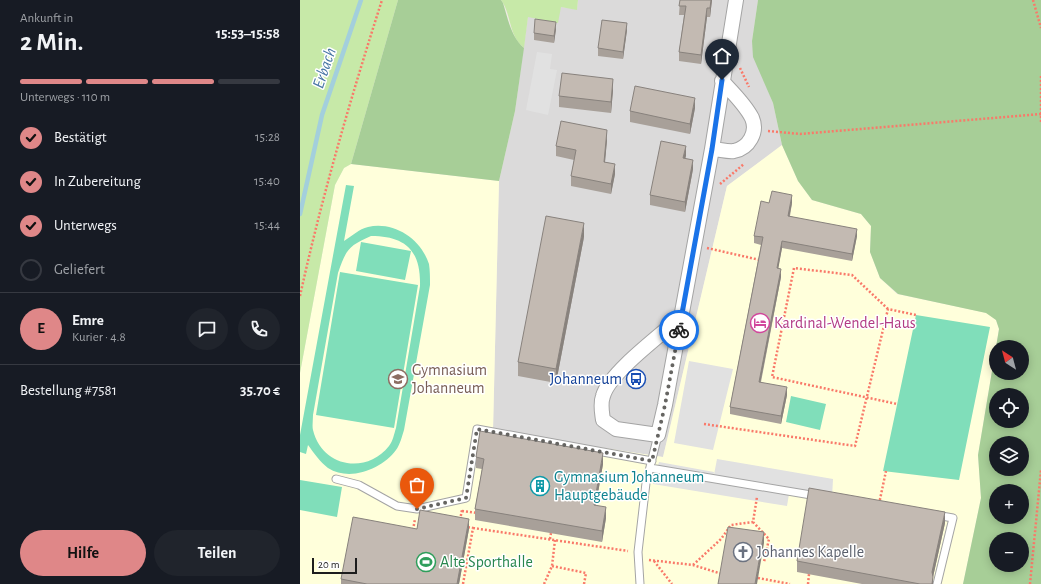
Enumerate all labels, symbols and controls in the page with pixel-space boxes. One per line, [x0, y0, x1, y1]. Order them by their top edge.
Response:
text: Ankunft in [20, 12, 73, 25]
text: 15:53–15:58 [216, 26, 280, 41]
text: 2 Min. [20, 29, 83, 55]
pin [705, 39, 739, 80]
water label: Erbach [309, 45, 339, 91]
icon: home [711, 45, 733, 67]
text: Unterwegs · 110 m [20, 91, 110, 104]
icon: check [20, 127, 42, 149]
text: Bestätigt [54, 130, 107, 145]
text: 15:28 [255, 131, 280, 144]
icon: check [20, 171, 42, 193]
text: In Zubereitung [54, 174, 141, 189]
text: 15:40 [254, 175, 280, 188]
icon: check [20, 215, 42, 237]
text: Unterwegs [54, 218, 117, 233]
text: 15:44 [255, 219, 280, 232]
text: Geliefert [54, 262, 105, 277]
button: chat [186, 308, 228, 350]
button: phone [238, 308, 280, 350]
courier [659, 310, 699, 350]
hotel icon: Kardinal-Wendel-Haus [749, 312, 771, 334]
text: Emre [72, 313, 104, 328]
place label: Kardinal-Wendel-Haus [774, 315, 916, 331]
icon: bike [668, 319, 690, 341]
text: E [37, 321, 45, 336]
text: Kurier · 4.8 [72, 331, 126, 344]
north arrow [989, 340, 1029, 380]
map controls [989, 340, 1029, 572]
place label: Gymnasium Johanneum [412, 362, 487, 396]
school or university icon: Gymnasium Johanneum [387, 368, 409, 390]
bus stop icon: Johanneum [625, 368, 647, 390]
place label: Johanneum [549, 371, 622, 387]
text: Bestellung #7581 [20, 383, 117, 398]
text: 35.70 € [240, 383, 280, 398]
button: locate [989, 388, 1029, 428]
button: layers [989, 436, 1029, 476]
pin [400, 468, 434, 509]
place label: Gymnasium Johanneum Hauptgebäude [554, 469, 704, 503]
icon: bag [406, 474, 428, 496]
building icon: Gymnasium Johanneum Hauptgebäude [529, 475, 551, 497]
button: + [989, 484, 1029, 524]
button: Hilfe [20, 530, 146, 576]
button: Teilen [154, 530, 280, 576]
button: − [989, 532, 1029, 572]
church icon: Johannes Kapelle [732, 541, 754, 563]
place label: Johannes Kapelle [757, 544, 864, 560]
sports icon: Alte Sporthalle [415, 551, 437, 573]
place label: Alte Sporthalle [440, 554, 533, 570]
scale bar [312, 556, 357, 575]
text: 20 m [318, 559, 339, 570]

